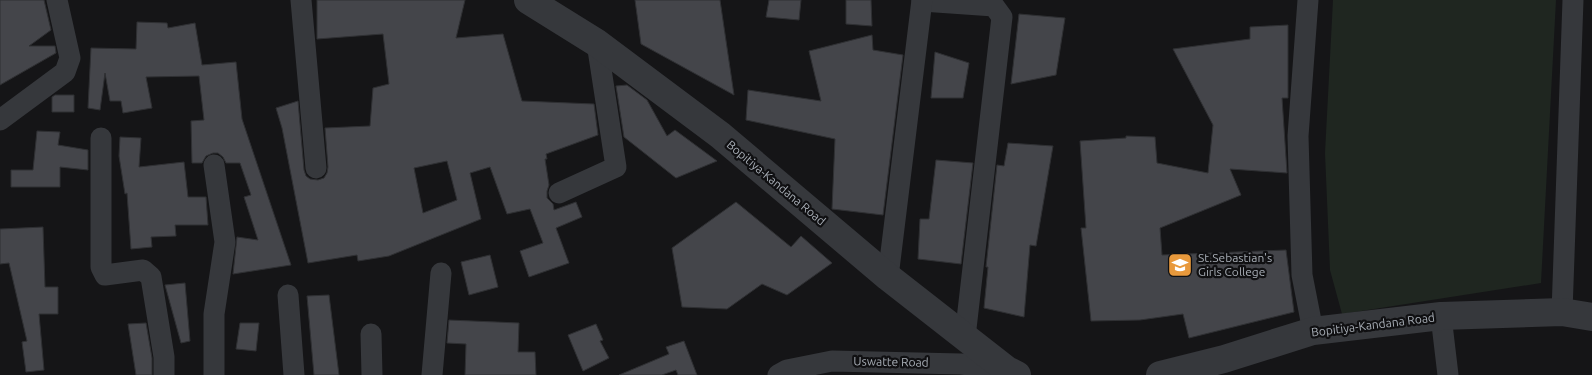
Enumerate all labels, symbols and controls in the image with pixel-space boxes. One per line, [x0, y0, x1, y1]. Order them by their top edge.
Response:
street label: Bopitiya-Kandana Road [724, 138, 828, 228]
place label: St.Sebastian's Girls College [1198, 251, 1272, 278]
school or university icon: St.Sebastian's Girls College [1167, 252, 1193, 278]
street label: Bopitiya-Kandana Road [1310, 310, 1436, 339]
street label: Uswatte Road [853, 354, 929, 369]

